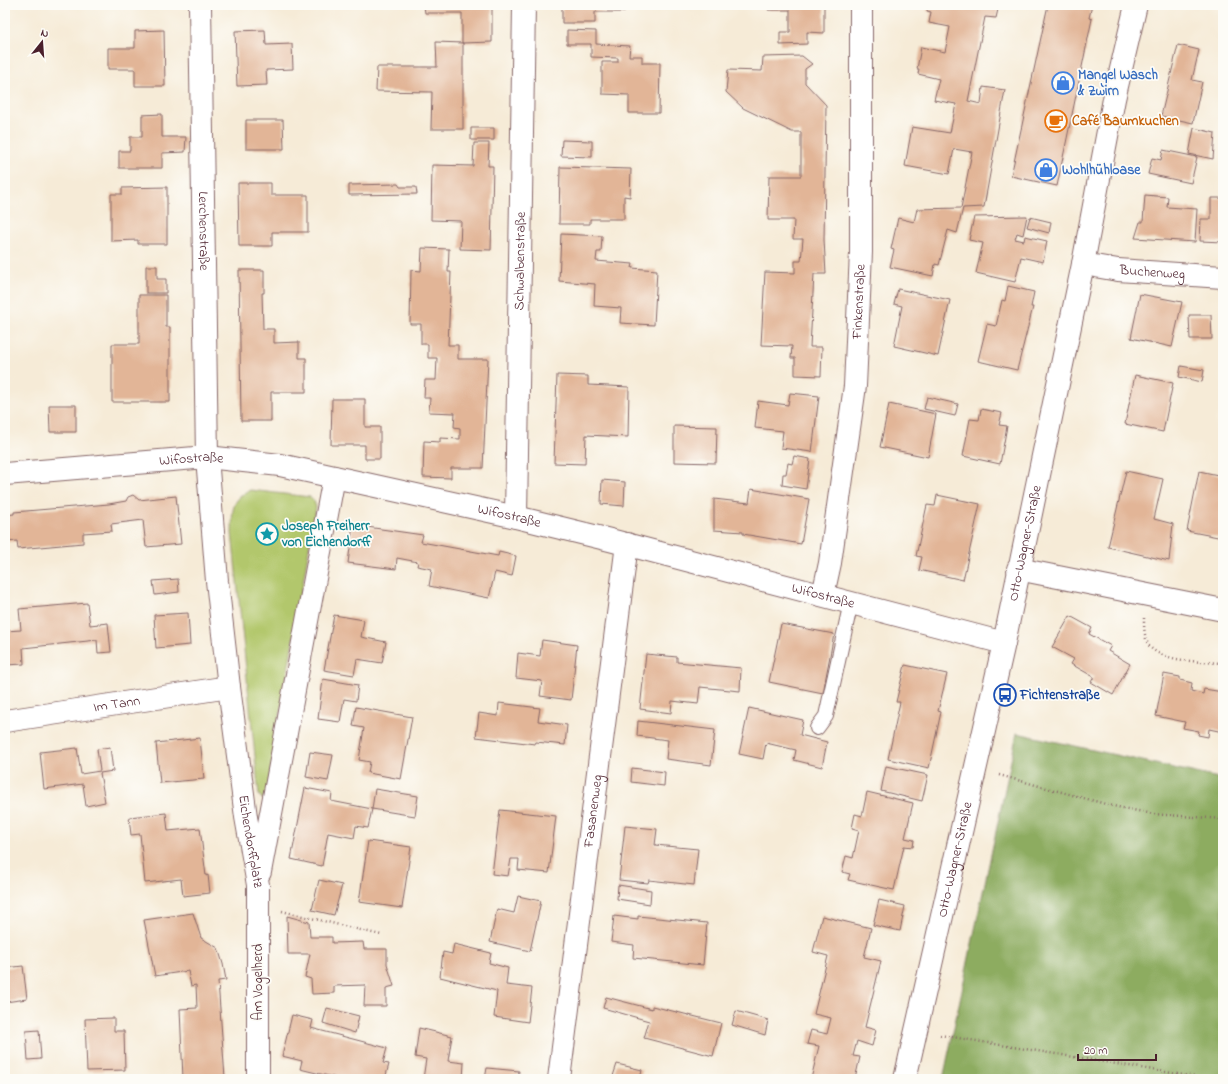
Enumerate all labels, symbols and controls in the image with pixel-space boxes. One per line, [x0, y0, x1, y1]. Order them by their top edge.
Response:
north arrow [22, 22, 62, 62]
text: N [39, 25, 51, 42]
place label: Mangel Wasch & Zwirn [1077, 65, 1158, 102]
shop icon: Mangel Wasch & Zwirn [1050, 70, 1076, 96]
cafe icon: Café Baumkuchen [1043, 108, 1069, 134]
place label: Café Baumkuchen [1072, 111, 1179, 132]
shop icon: Wohlhühloase [1033, 157, 1059, 183]
place label: Wohlhühloase [1062, 160, 1141, 181]
street label: Lerchenstraße [192, 191, 215, 271]
street label: Schwalbenstraße [509, 211, 531, 311]
street label: Buchenweg [1118, 260, 1186, 286]
street label: Finkenstraße [847, 263, 871, 341]
street label: Wifostraße [158, 446, 225, 471]
street label: Otto-Wagner-Straße [1002, 483, 1047, 603]
street label: Wifostraße [476, 498, 544, 533]
place label: Joseph Freiherr von Eichendorff [281, 516, 373, 553]
place icon: Joseph Freiherr von Eichendorff [254, 521, 280, 547]
street label: Wifostraße [789, 577, 858, 614]
bus stop icon: Fichtenstraße [992, 682, 1018, 708]
place label: Fichtenstraße [1019, 685, 1100, 706]
street label: Im Tann [92, 690, 142, 718]
street label: Fasanenweg [578, 774, 609, 850]
street label: Eichendorffplatz [233, 794, 269, 890]
street label: Otto-Wagner-Straße [932, 799, 978, 919]
street label: Am Vogelherd [248, 943, 270, 1020]
scale bar [1078, 1036, 1156, 1062]
text: 20 m [1084, 1042, 1107, 1060]

